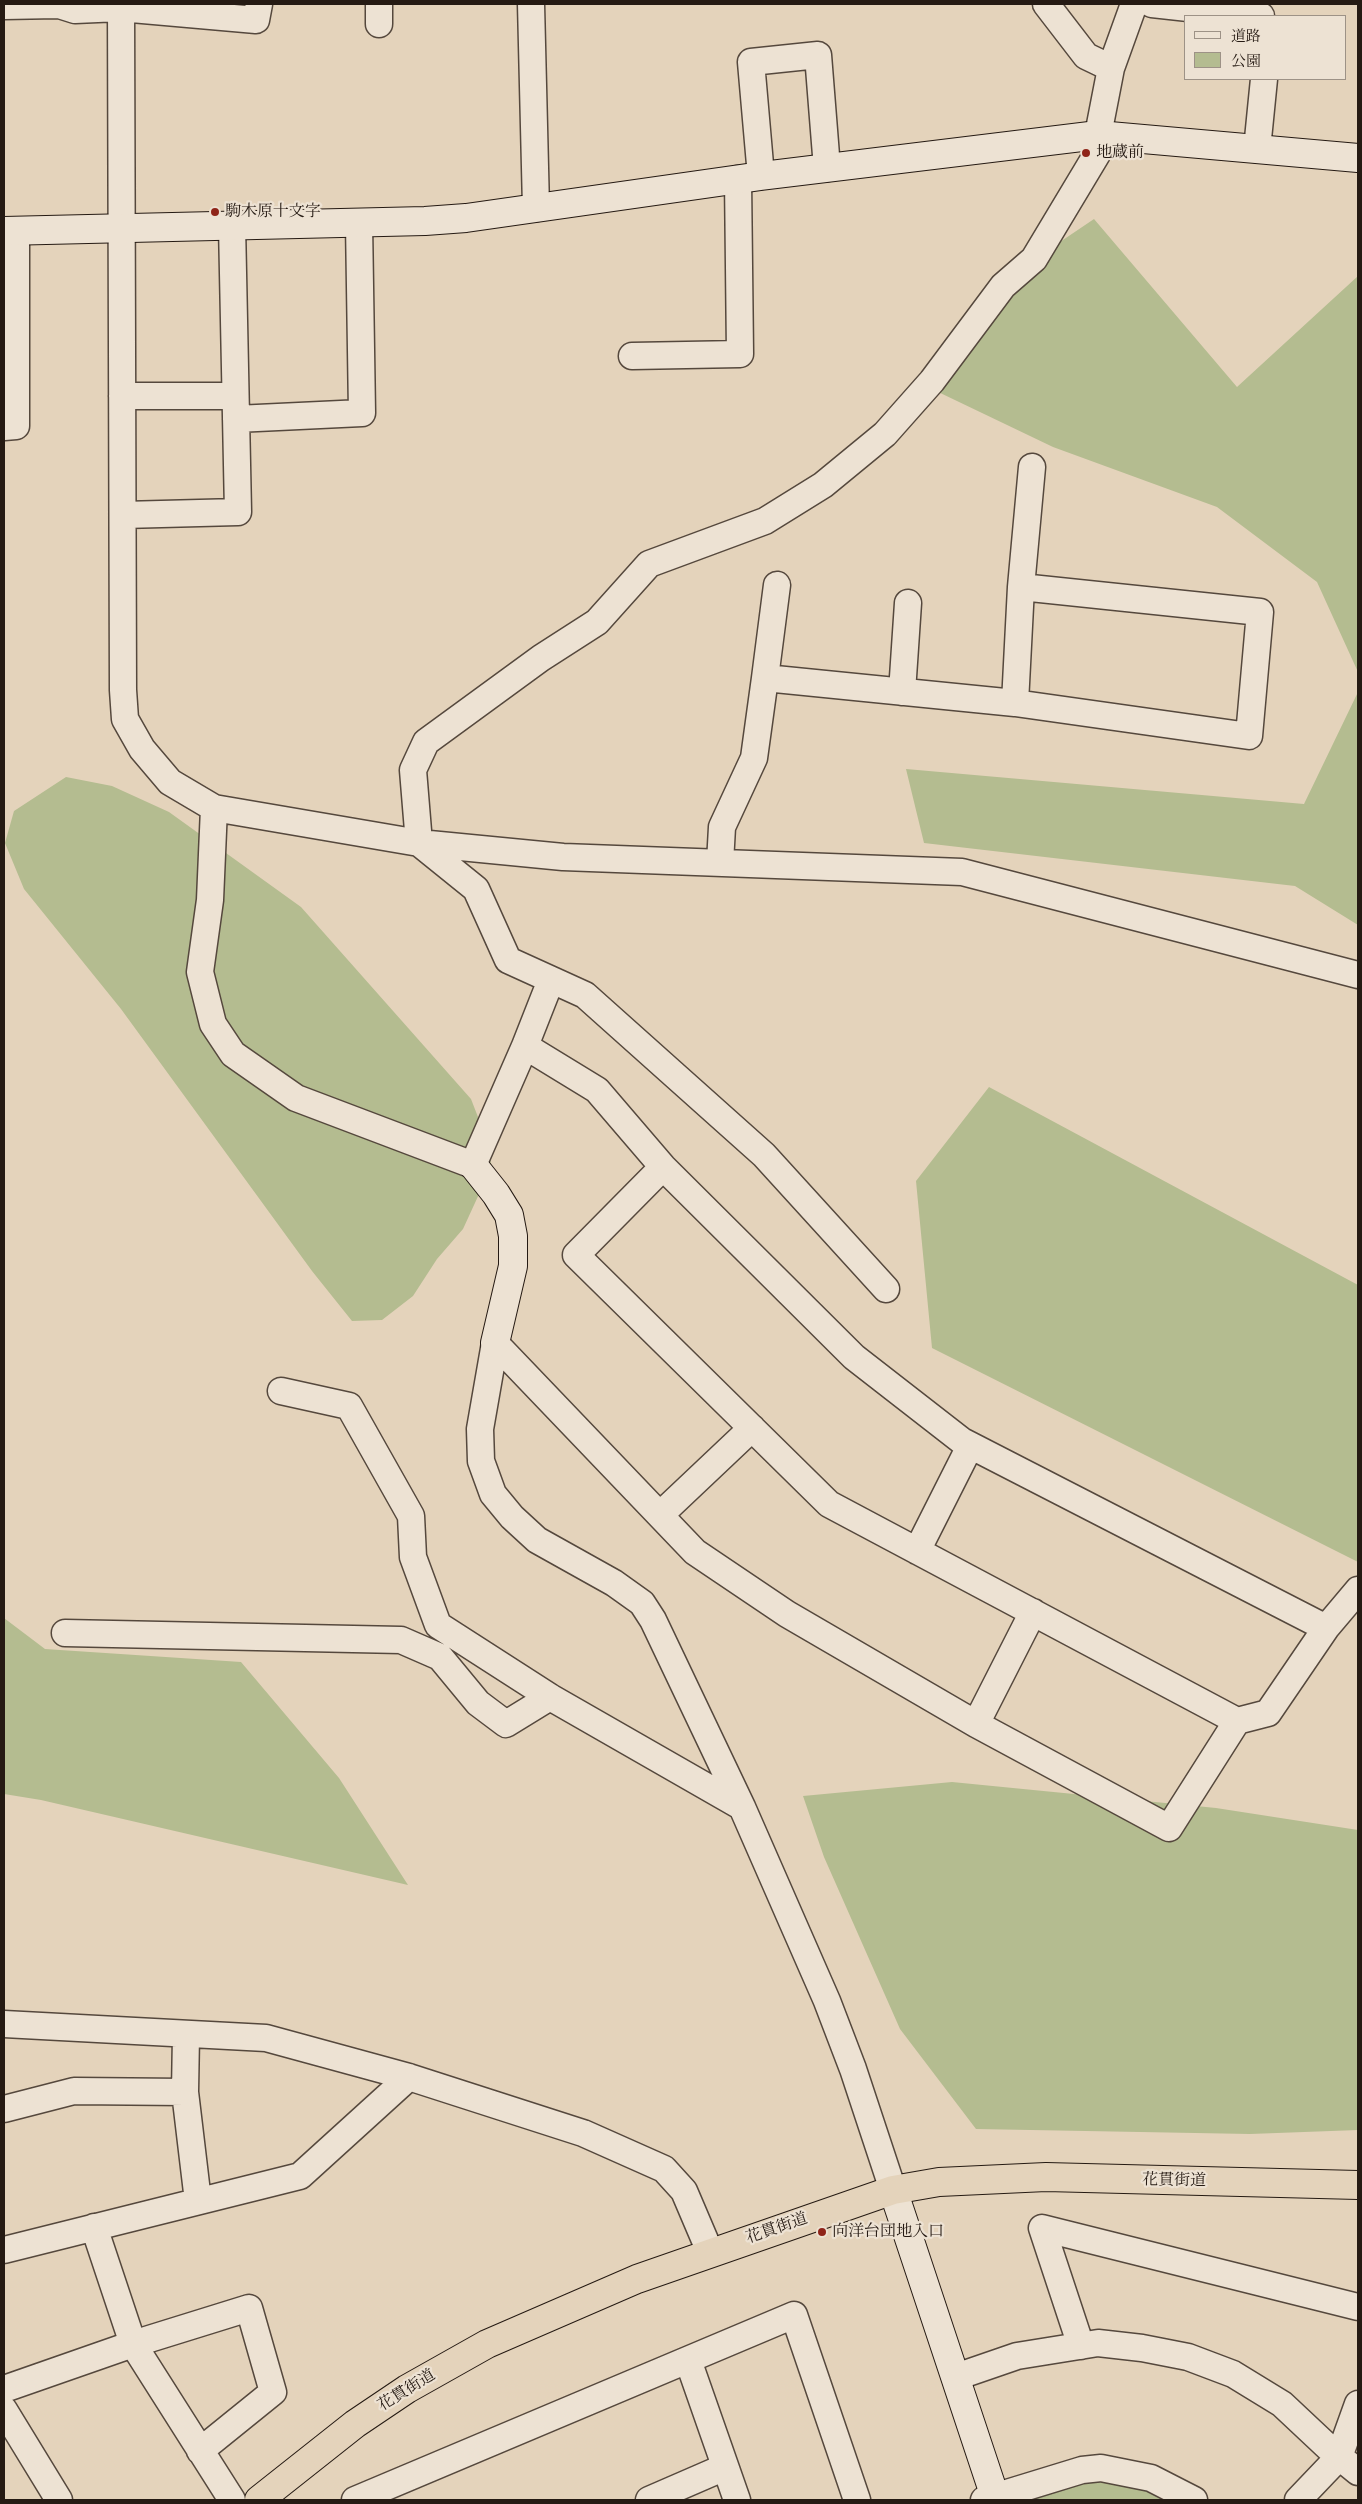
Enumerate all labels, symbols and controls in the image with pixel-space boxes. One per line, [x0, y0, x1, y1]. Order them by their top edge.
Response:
legend [1184, 15, 1347, 80]
text: 道路 [1231, 26, 1261, 46]
text: 公園 [1231, 51, 1261, 71]
place label: 地蔵前 [1096, 143, 1144, 163]
marker: 地蔵前 [1080, 147, 1092, 159]
place label: 駒木原十文字 [225, 202, 321, 222]
marker: 駒木原十文字 [209, 206, 221, 218]
street label: 花貫街道 [1142, 2171, 1206, 2191]
street label: 花貫街道 [744, 2210, 810, 2248]
place label: 向洋台団地入口 [832, 2222, 944, 2242]
marker: 向洋台団地入口 [816, 2226, 828, 2238]
street label: 花貫街道 [375, 2366, 439, 2416]

